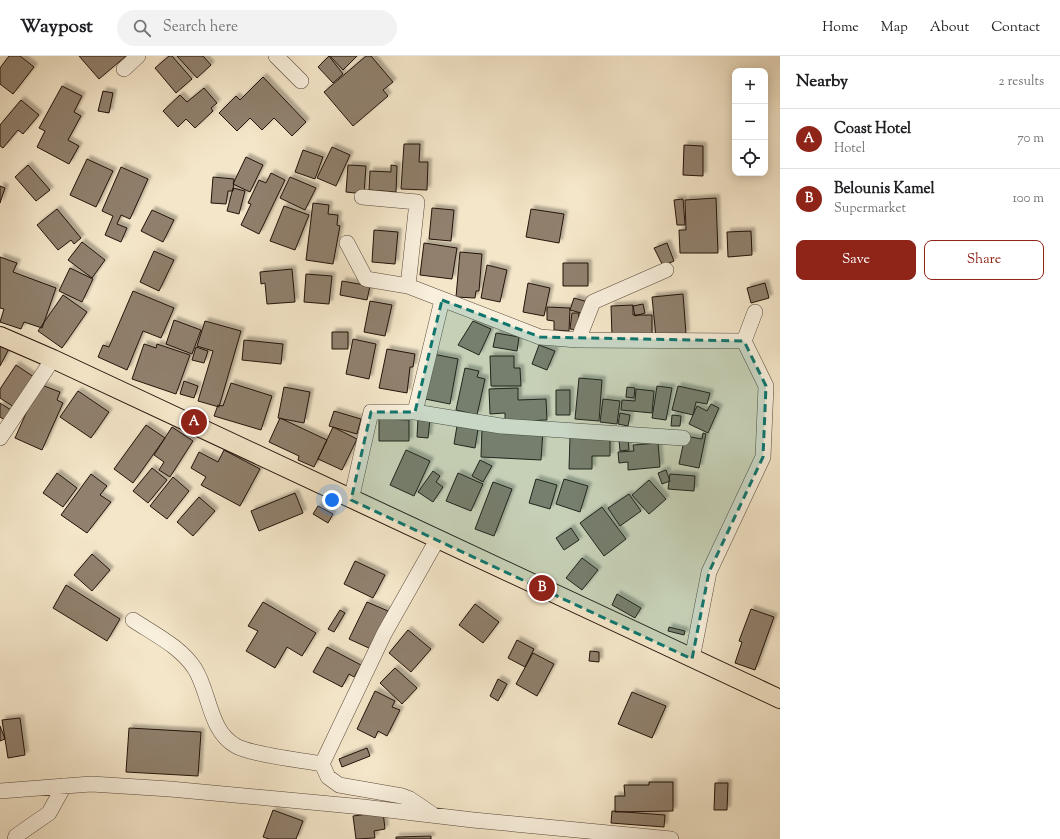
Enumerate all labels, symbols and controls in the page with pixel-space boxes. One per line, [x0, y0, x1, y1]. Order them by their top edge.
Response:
search box [117, 10, 397, 46]
text: Waypost [20, 14, 93, 41]
icon: search [131, 17, 153, 39]
text: Search here [163, 17, 238, 38]
text: Home [822, 18, 859, 38]
text: Map [881, 18, 908, 38]
text: About [930, 18, 969, 38]
text: Contact [991, 18, 1040, 38]
map controls [732, 68, 768, 176]
button: + [732, 68, 768, 104]
text: Nearby [796, 70, 848, 94]
text: 2 results [999, 73, 1044, 91]
button: − [732, 104, 768, 140]
text: Coast Hotel [834, 119, 911, 140]
text: A [804, 130, 814, 148]
text: 70 m [1017, 130, 1044, 148]
button: locate [732, 140, 768, 176]
text: Hotel [834, 140, 865, 158]
text: Belounis Kamel [834, 179, 935, 200]
text: B [805, 190, 813, 208]
text: 100 m [1012, 190, 1044, 208]
text: Supermarket [834, 200, 906, 218]
button: Save [796, 240, 916, 280]
button: Share [924, 240, 1044, 280]
pin: A [181, 407, 207, 437]
your location [322, 490, 342, 510]
pin: B [529, 573, 555, 603]

